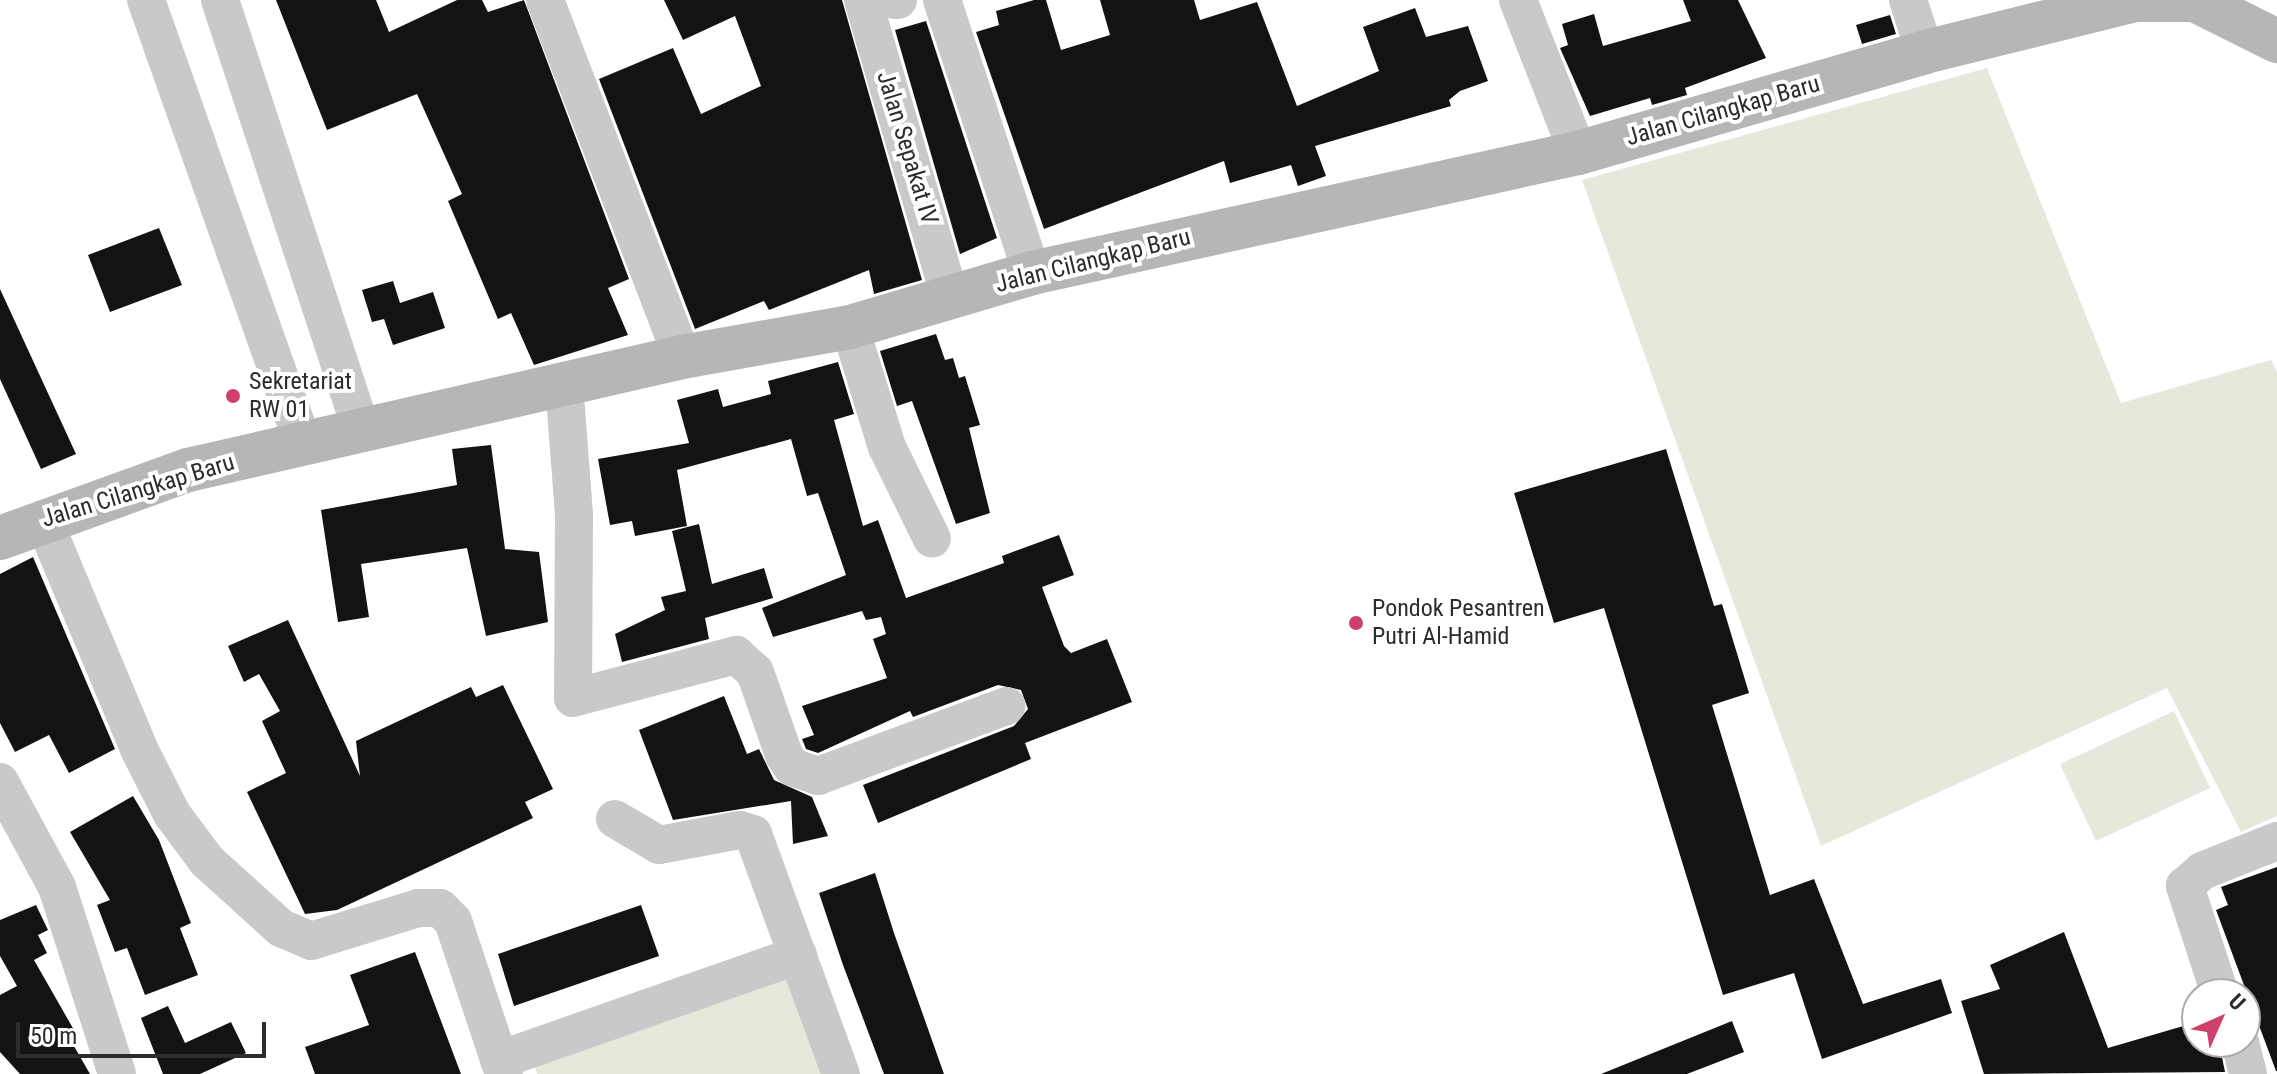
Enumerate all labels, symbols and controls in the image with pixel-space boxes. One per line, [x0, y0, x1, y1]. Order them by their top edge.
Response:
street label: Jalan Sepakat IV [870, 68, 944, 228]
street label: Jalan Cilangkap Baru [1623, 70, 1823, 152]
street label: Jalan Cilangkap Baru [992, 223, 1194, 299]
place label: Sekretariat RW 01 [249, 368, 352, 424]
marker: Sekretariat RW 01 [224, 387, 242, 405]
street label: Jalan Cilangkap Baru [38, 448, 238, 534]
place label: Pondok Pesantren Putri Al-Hamid [1372, 595, 1545, 651]
marker: Pondok Pesantren Putri Al-Hamid [1347, 614, 1365, 632]
north arrow [2181, 978, 2261, 1058]
text: U [2224, 989, 2250, 1015]
scale bar [20, 1006, 270, 1056]
text: 50 m [30, 1022, 77, 1050]

